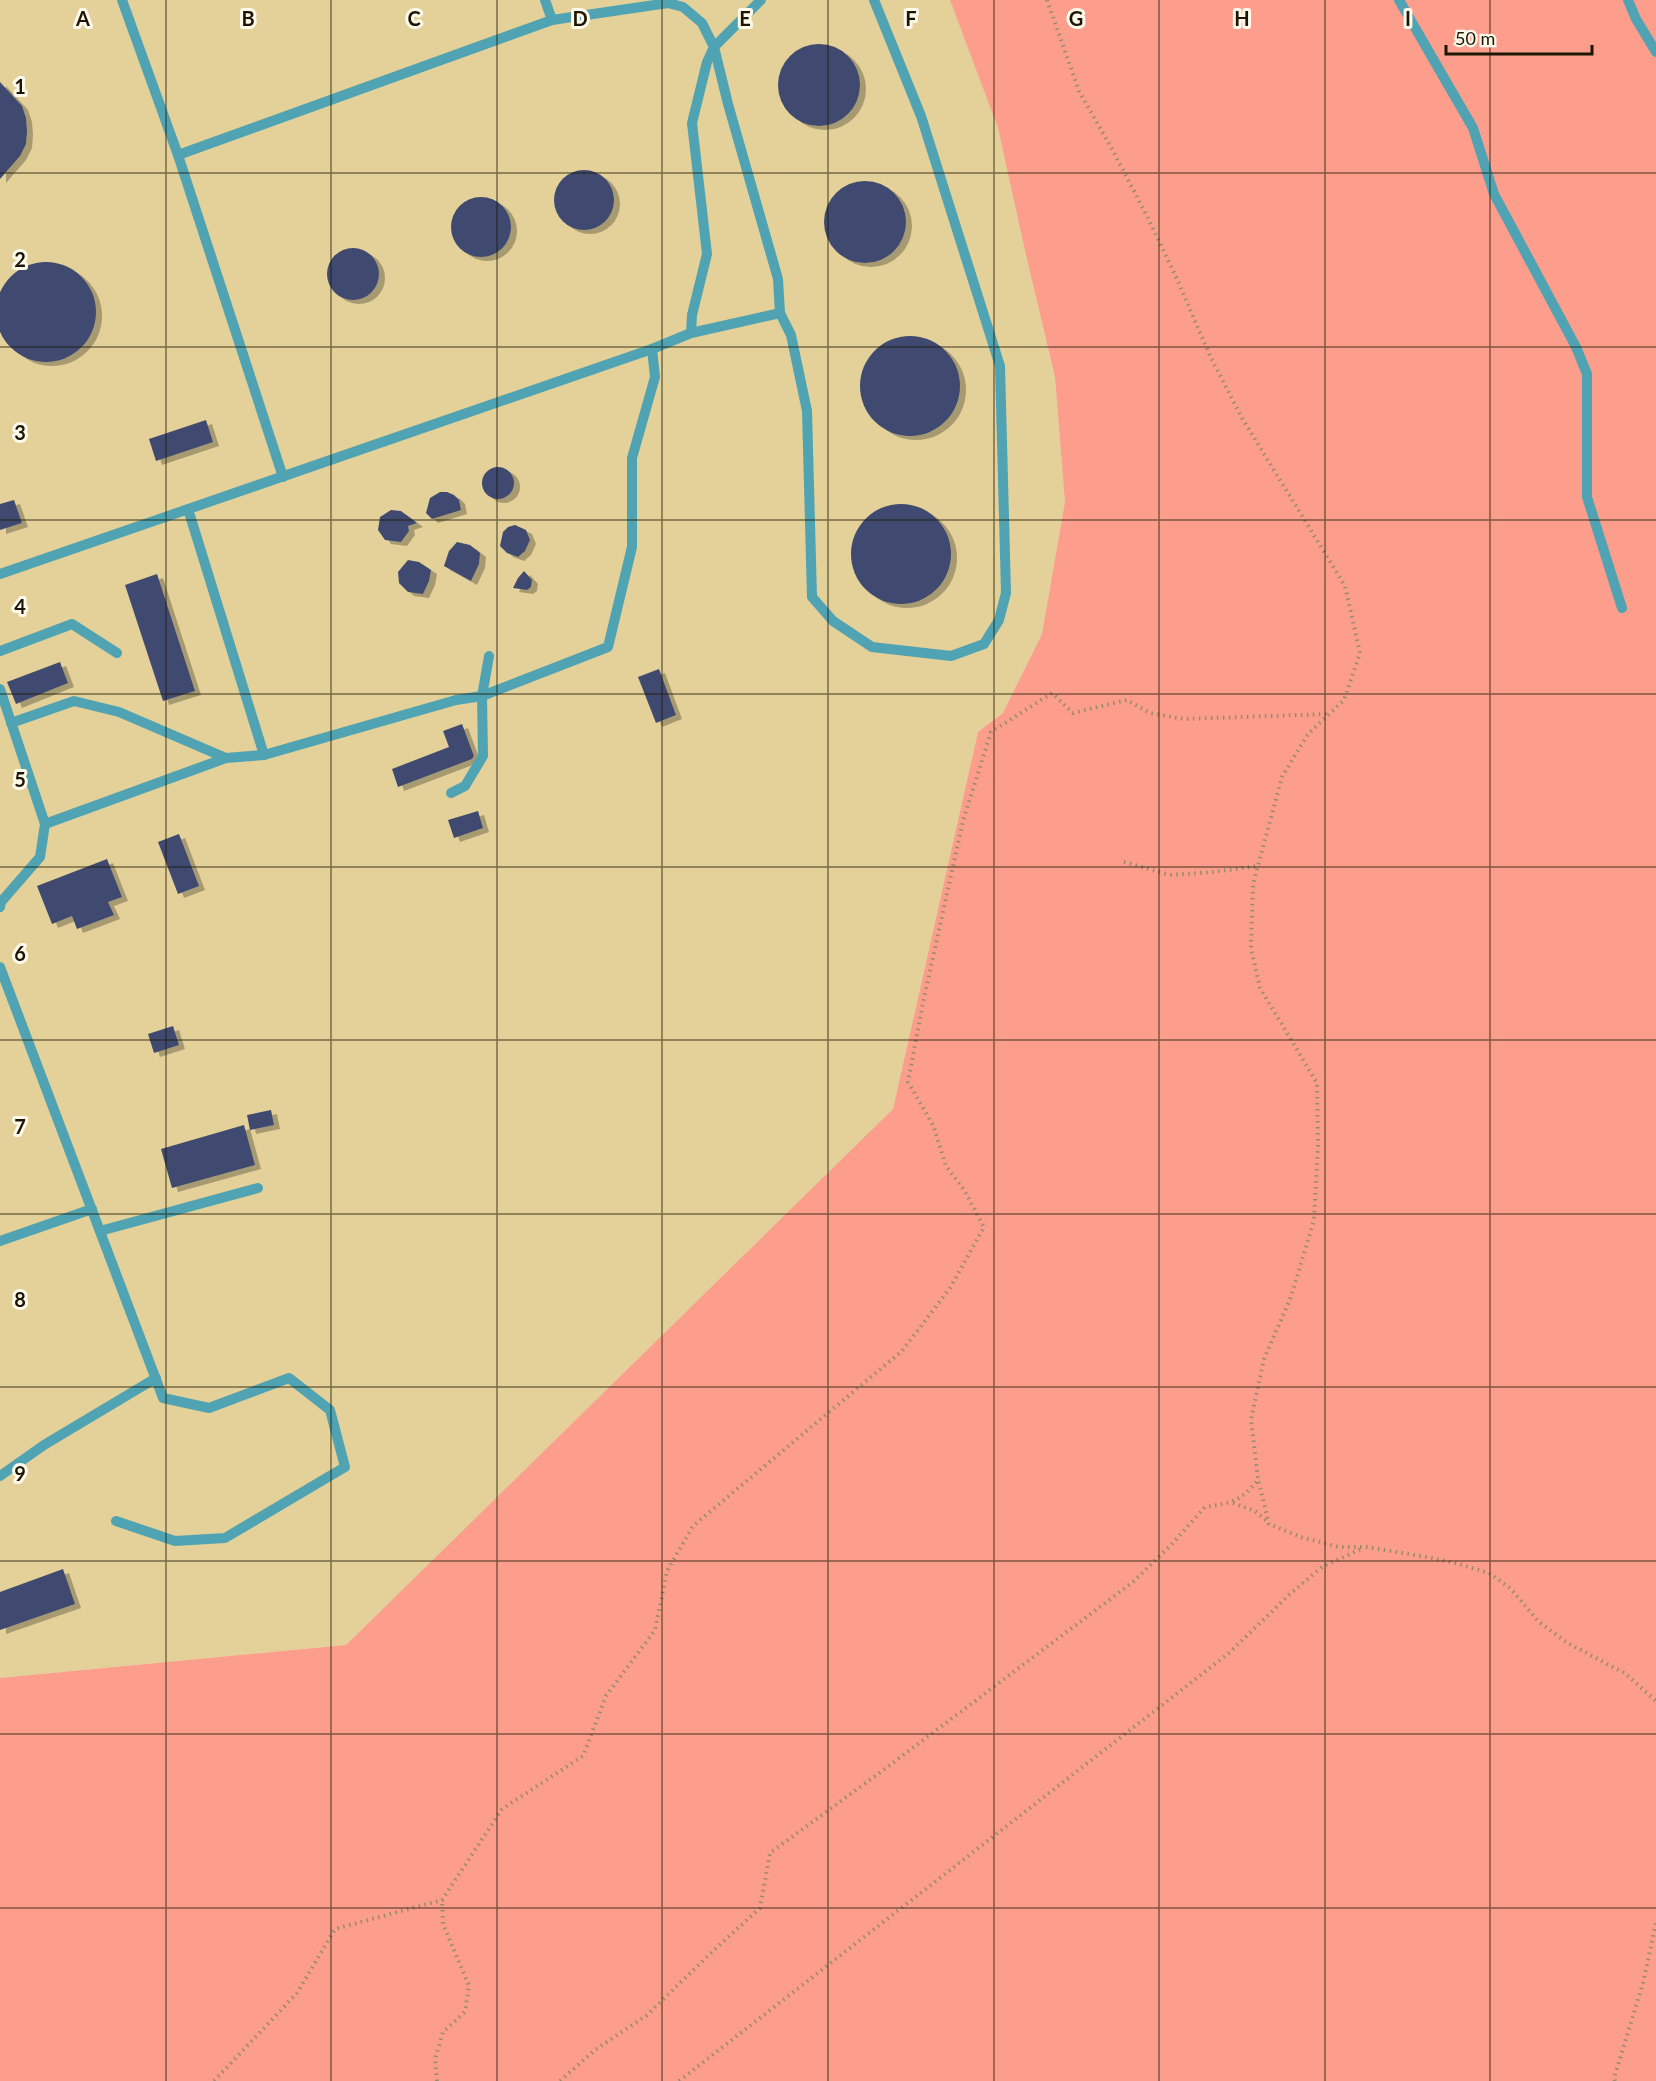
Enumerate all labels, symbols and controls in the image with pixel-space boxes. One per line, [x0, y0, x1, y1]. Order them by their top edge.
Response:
text: A [75, 6, 90, 30]
text: B [241, 6, 255, 30]
text: C [407, 6, 421, 30]
text: D [572, 6, 588, 30]
text: E [739, 6, 751, 30]
text: F [905, 6, 917, 30]
text: G [1069, 6, 1083, 30]
text: H [1234, 6, 1250, 30]
text: I [1405, 6, 1411, 30]
scale bar [1446, 18, 1592, 56]
text: 50 m [1455, 27, 1495, 49]
text: 1 [14, 74, 26, 98]
text: 2 [14, 247, 26, 271]
text: 3 [14, 420, 26, 444]
text: 4 [14, 594, 26, 618]
text: 5 [14, 767, 26, 791]
text: 6 [14, 941, 26, 965]
text: 7 [14, 1114, 26, 1138]
text: 8 [14, 1287, 26, 1311]
text: 9 [14, 1461, 26, 1485]

